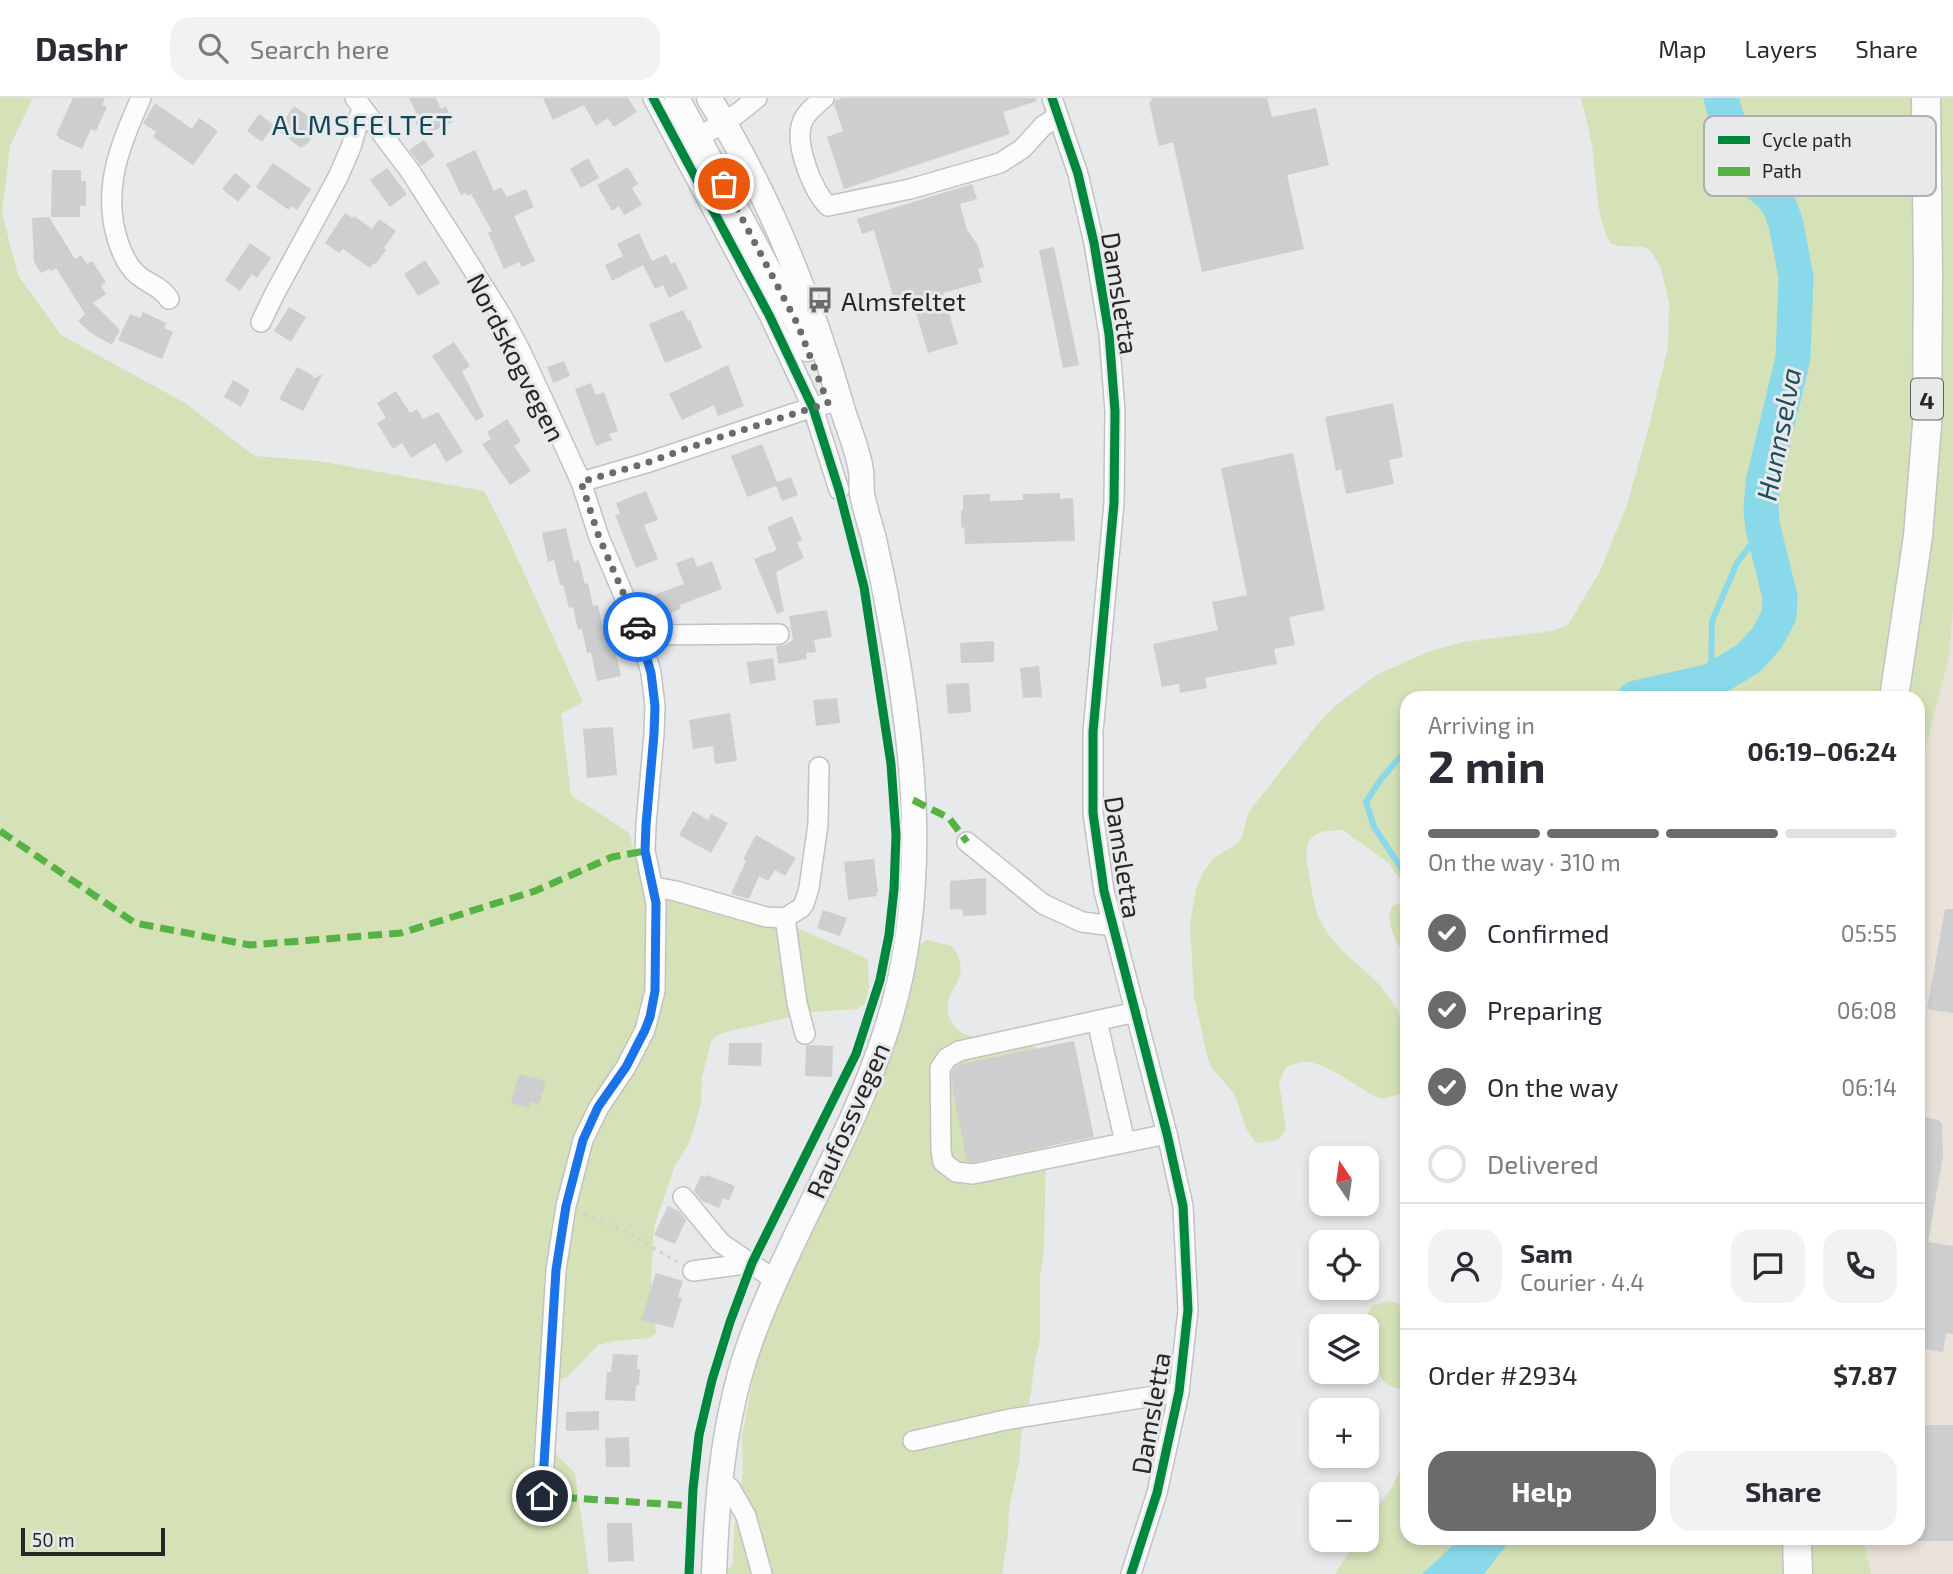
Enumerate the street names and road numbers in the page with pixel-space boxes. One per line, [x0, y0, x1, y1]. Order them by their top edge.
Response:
street label: Damsletta [1096, 230, 1146, 356]
street label: Nordskogvegen [461, 268, 573, 446]
road number: 4 [1911, 378, 1943, 420]
street label: Damsletta [1099, 794, 1149, 920]
street label: Raufossvegen [799, 1037, 895, 1203]
street label: Damsletta [1124, 1350, 1176, 1476]

